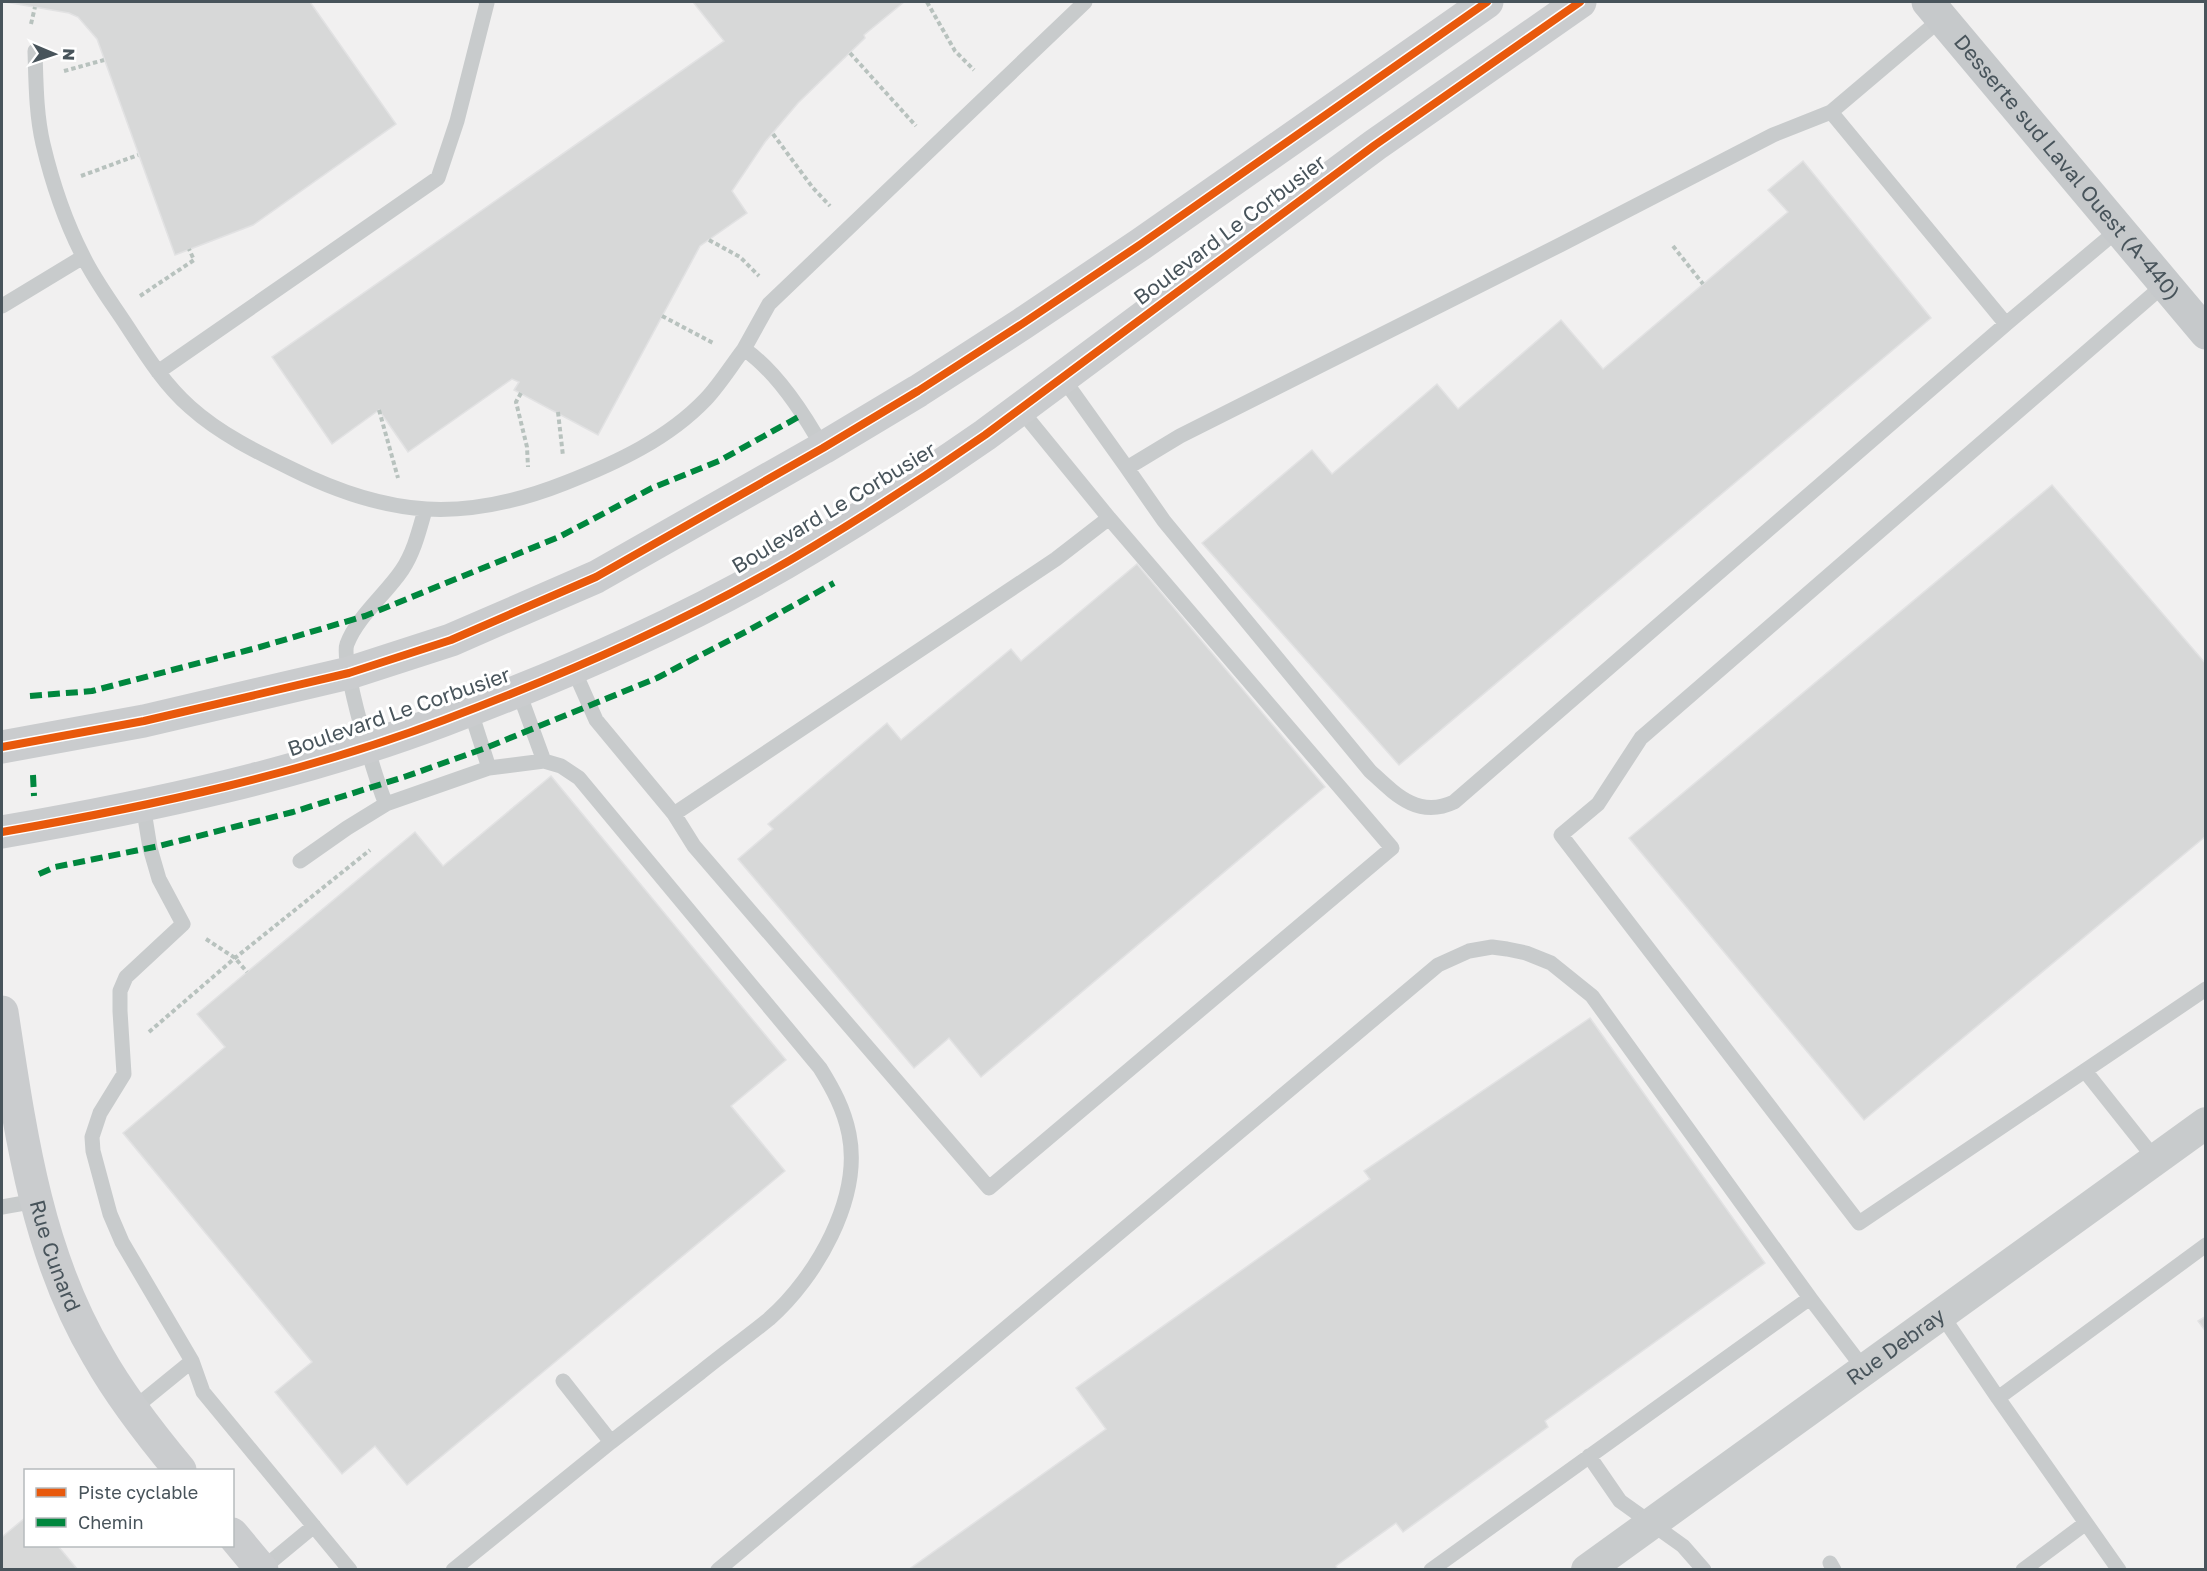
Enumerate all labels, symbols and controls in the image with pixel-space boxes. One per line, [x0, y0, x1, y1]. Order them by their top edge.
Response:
north arrow [24, 24, 84, 84]
street label: Desserte sud Laval Ouest (A-440) [1949, 29, 2186, 305]
text: N [59, 48, 79, 61]
street label: Boulevard Le Corbusier [1128, 148, 1331, 310]
street label: Boulevard Le Corbusier [727, 436, 940, 578]
street label: Boulevard Le Corbusier [284, 661, 513, 761]
street label: Rue Cunard [25, 1197, 87, 1316]
street label: Rue Debray [1841, 1302, 1950, 1390]
legend [24, 1469, 234, 1547]
text: Piste cyclable [78, 1481, 198, 1503]
text: Chemin [78, 1511, 144, 1533]

